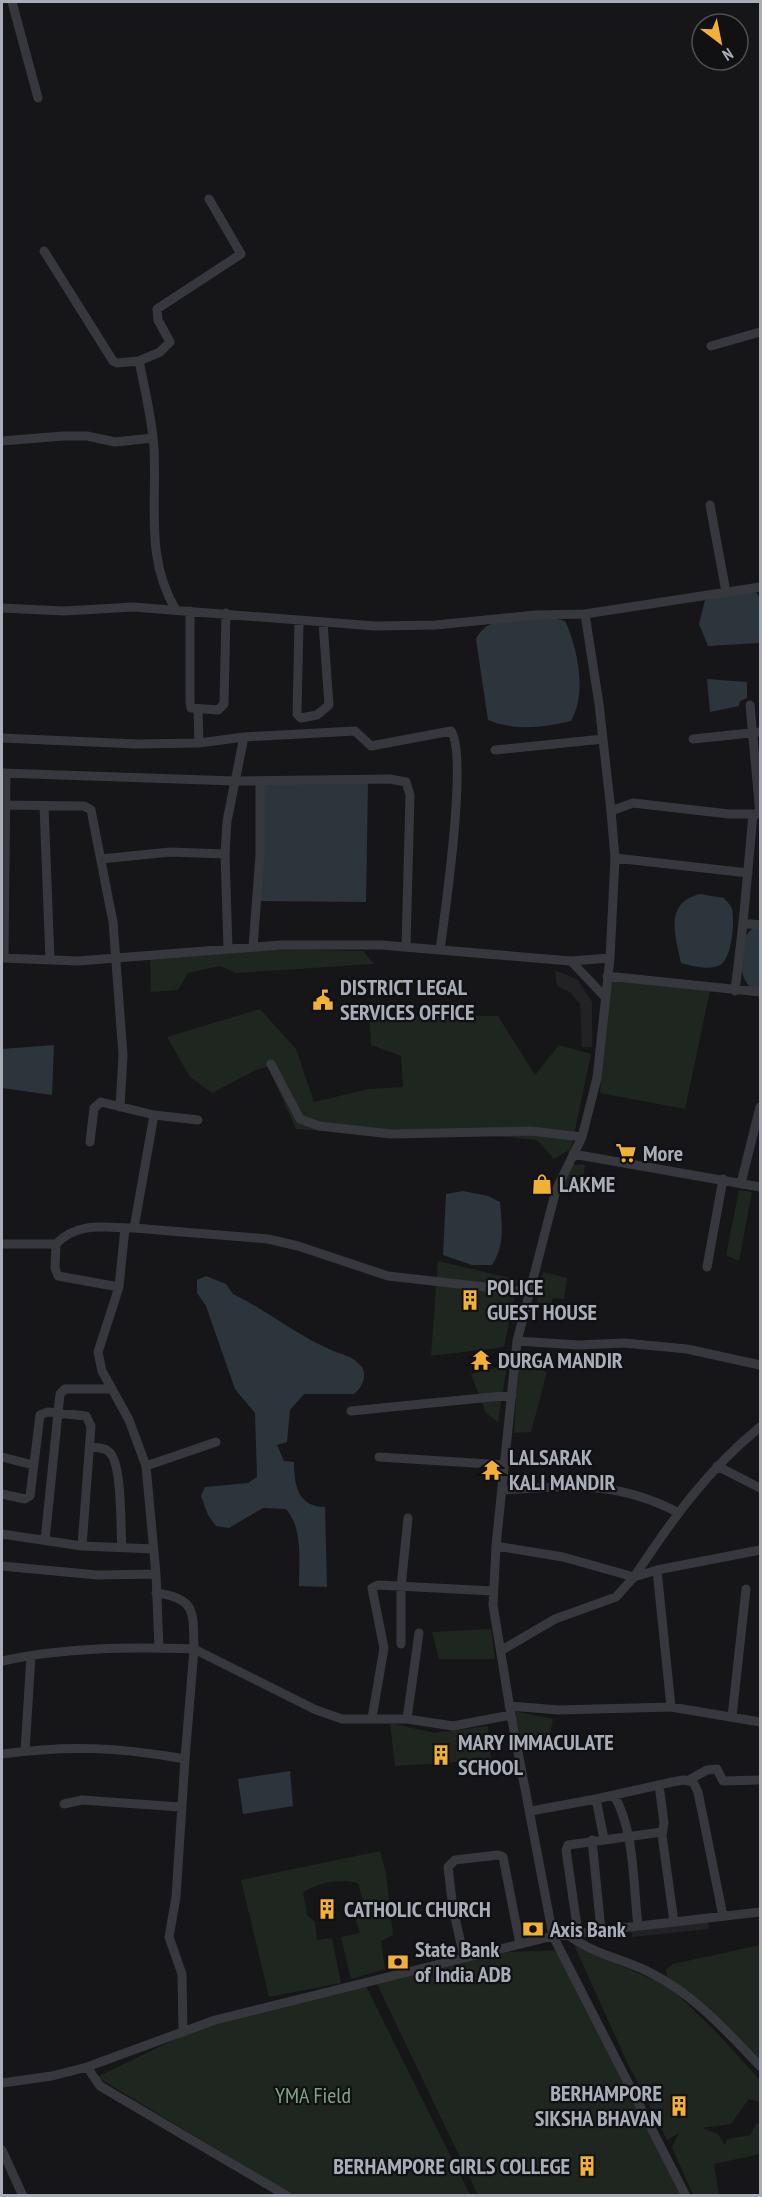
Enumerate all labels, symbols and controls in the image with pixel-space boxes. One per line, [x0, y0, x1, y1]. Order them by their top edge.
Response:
north arrow [690, 12, 750, 72]
text: N [719, 44, 737, 65]
place label: DISTRICT LEGAL SERVICES OFFICE [340, 973, 474, 1026]
public building icon: DISTRICT LEGAL SERVICES OFFICE [311, 988, 335, 1012]
place label: More [643, 1139, 683, 1167]
supermarket icon: More [614, 1141, 638, 1165]
place label: LAKME [559, 1170, 615, 1198]
shop icon: LAKME [530, 1172, 554, 1196]
place label: POLICE GUEST HOUSE [487, 1273, 597, 1326]
building icon: POLICE GUEST HOUSE [458, 1288, 482, 1312]
place label: DURGA MANDIR [498, 1346, 623, 1374]
temple icon: DURGA MANDIR [469, 1348, 493, 1372]
place label: LALSARAK KALI MANDIR [509, 1443, 616, 1496]
temple icon: LALSARAK KALI MANDIR [480, 1458, 504, 1482]
place label: MARY IMMACULATE SCHOOL [458, 1728, 614, 1781]
building icon: MARY IMMACULATE SCHOOL [429, 1743, 453, 1767]
place label: CATHOLIC CHURCH [344, 1895, 491, 1923]
building icon: CATHOLIC CHURCH [315, 1897, 339, 1921]
place label: Axis Bank [549, 1915, 627, 1943]
bank icon: Axis Bank [521, 1917, 545, 1941]
place label: State Bank of India ADB [415, 1935, 511, 1988]
bank icon: State Bank of India ADB [386, 1950, 410, 1974]
place label: BERHAMPORE SIKSHA BHAVAN [535, 2079, 662, 2132]
park label: YMA Field [275, 2081, 351, 2109]
building icon: BERHAMPORE SIKSHA BHAVAN [667, 2094, 691, 2118]
place label: BERHAMPORE GIRLS COLLEGE [333, 2152, 570, 2180]
building icon: BERHAMPORE GIRLS COLLEGE [575, 2154, 599, 2178]

